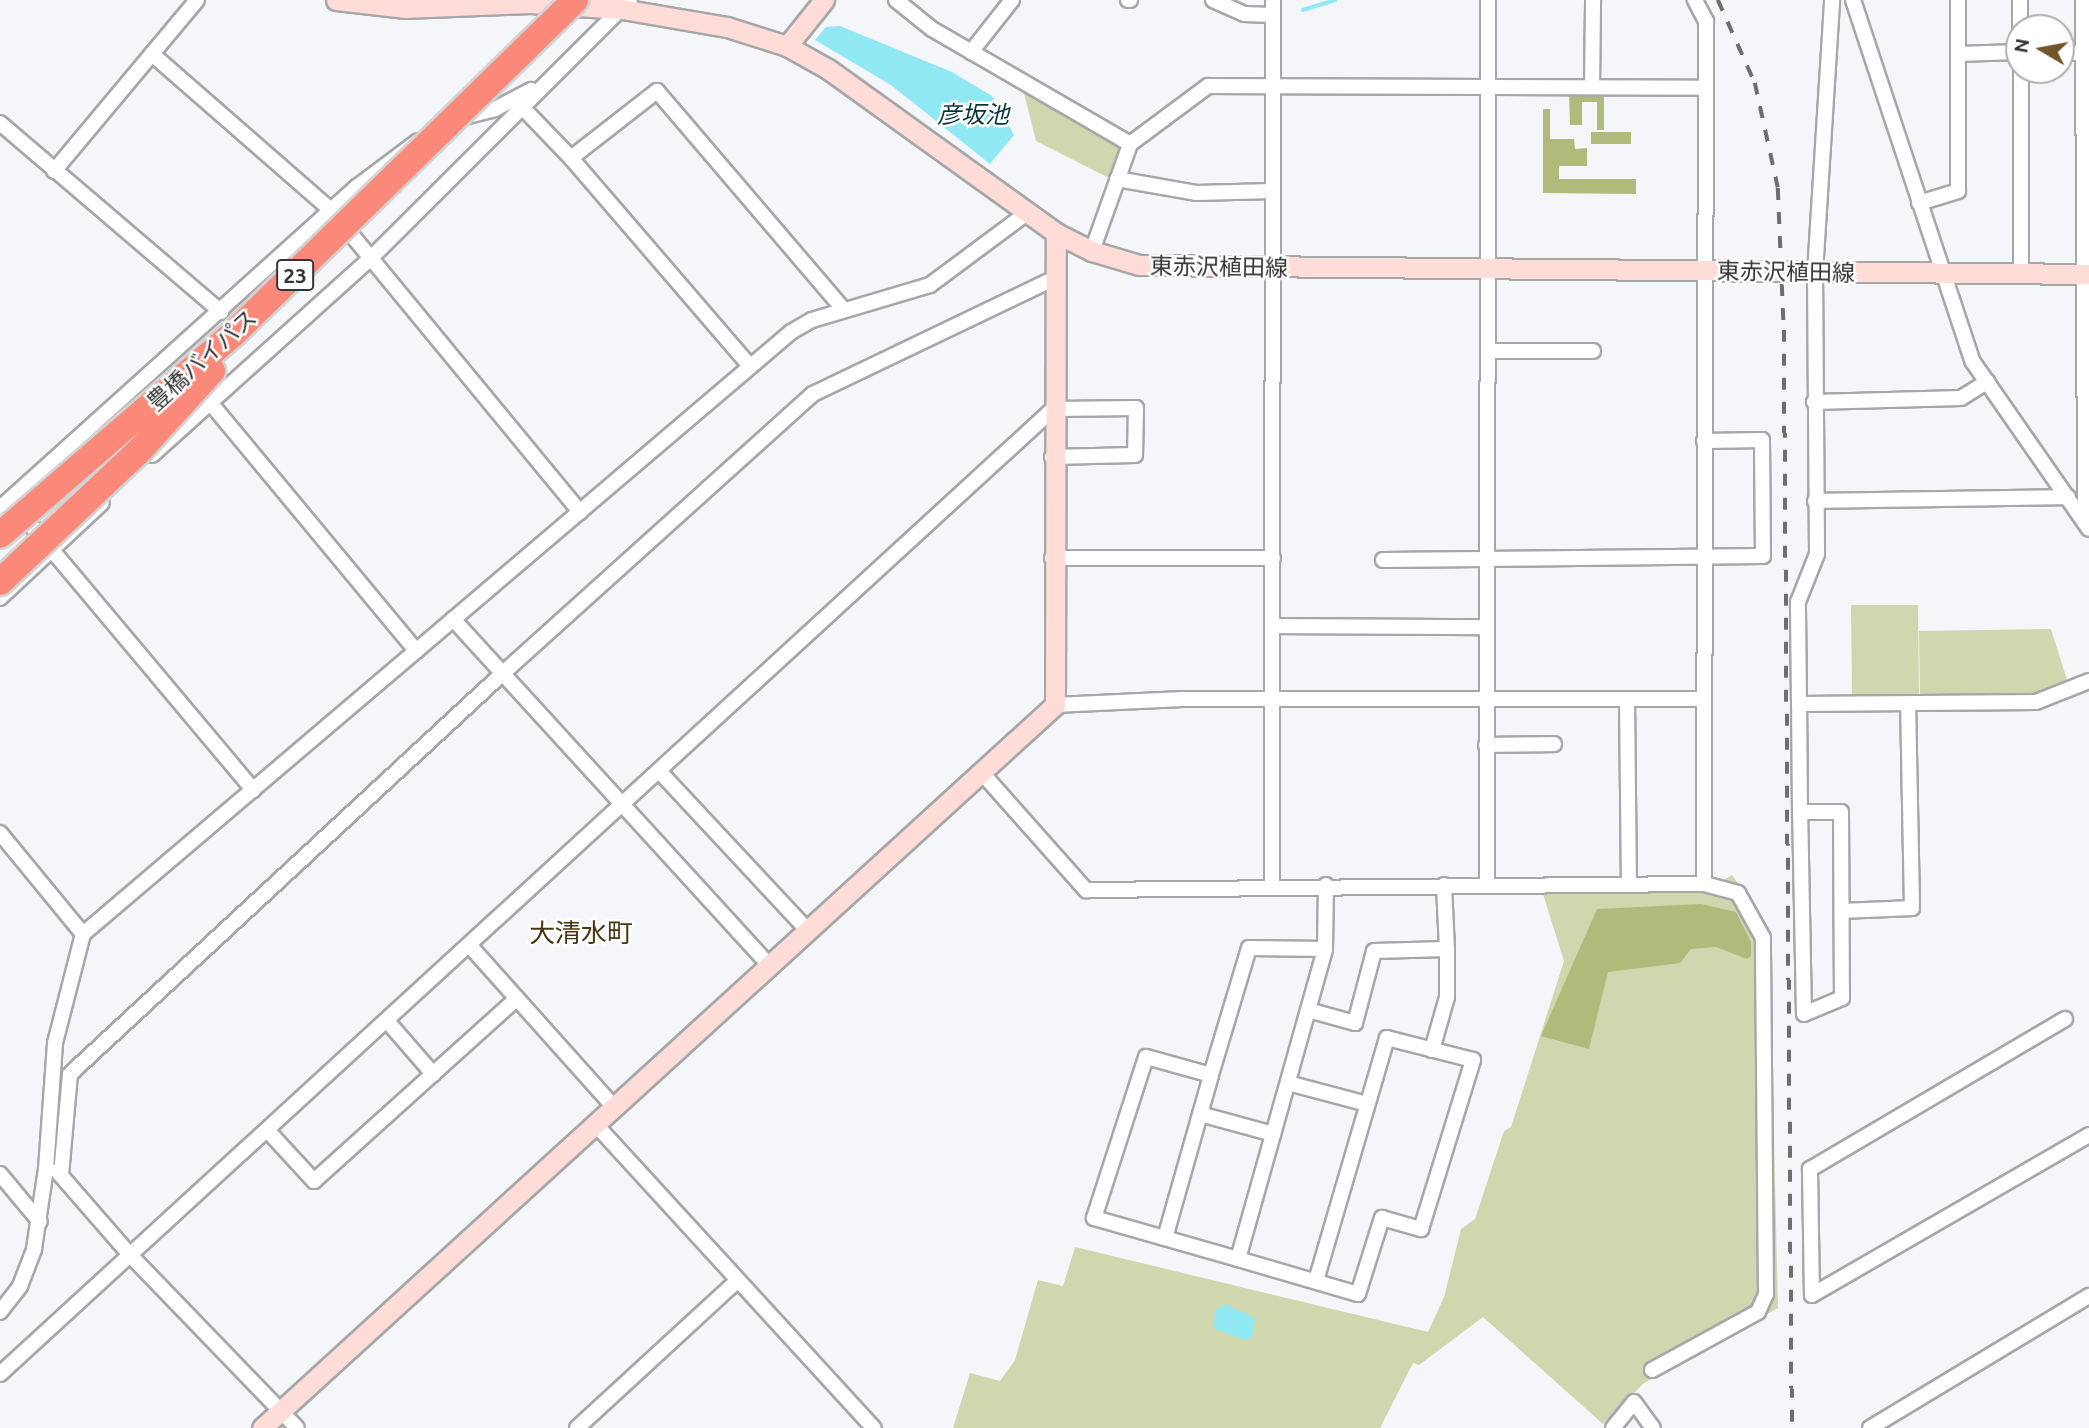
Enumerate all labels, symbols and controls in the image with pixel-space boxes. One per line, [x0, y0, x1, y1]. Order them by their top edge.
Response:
north arrow [2005, 14, 2075, 84]
text: N [2009, 37, 2033, 55]
water label: 彦坂池 [937, 101, 1009, 129]
street label: 東赤沢植田線 [1150, 252, 1288, 282]
street label: 東赤沢植田線 [1717, 257, 1855, 287]
road number: 23 [276, 258, 314, 292]
street label: 豊橋バイパス [141, 304, 263, 416]
district label: 大清水町 [529, 917, 633, 949]

